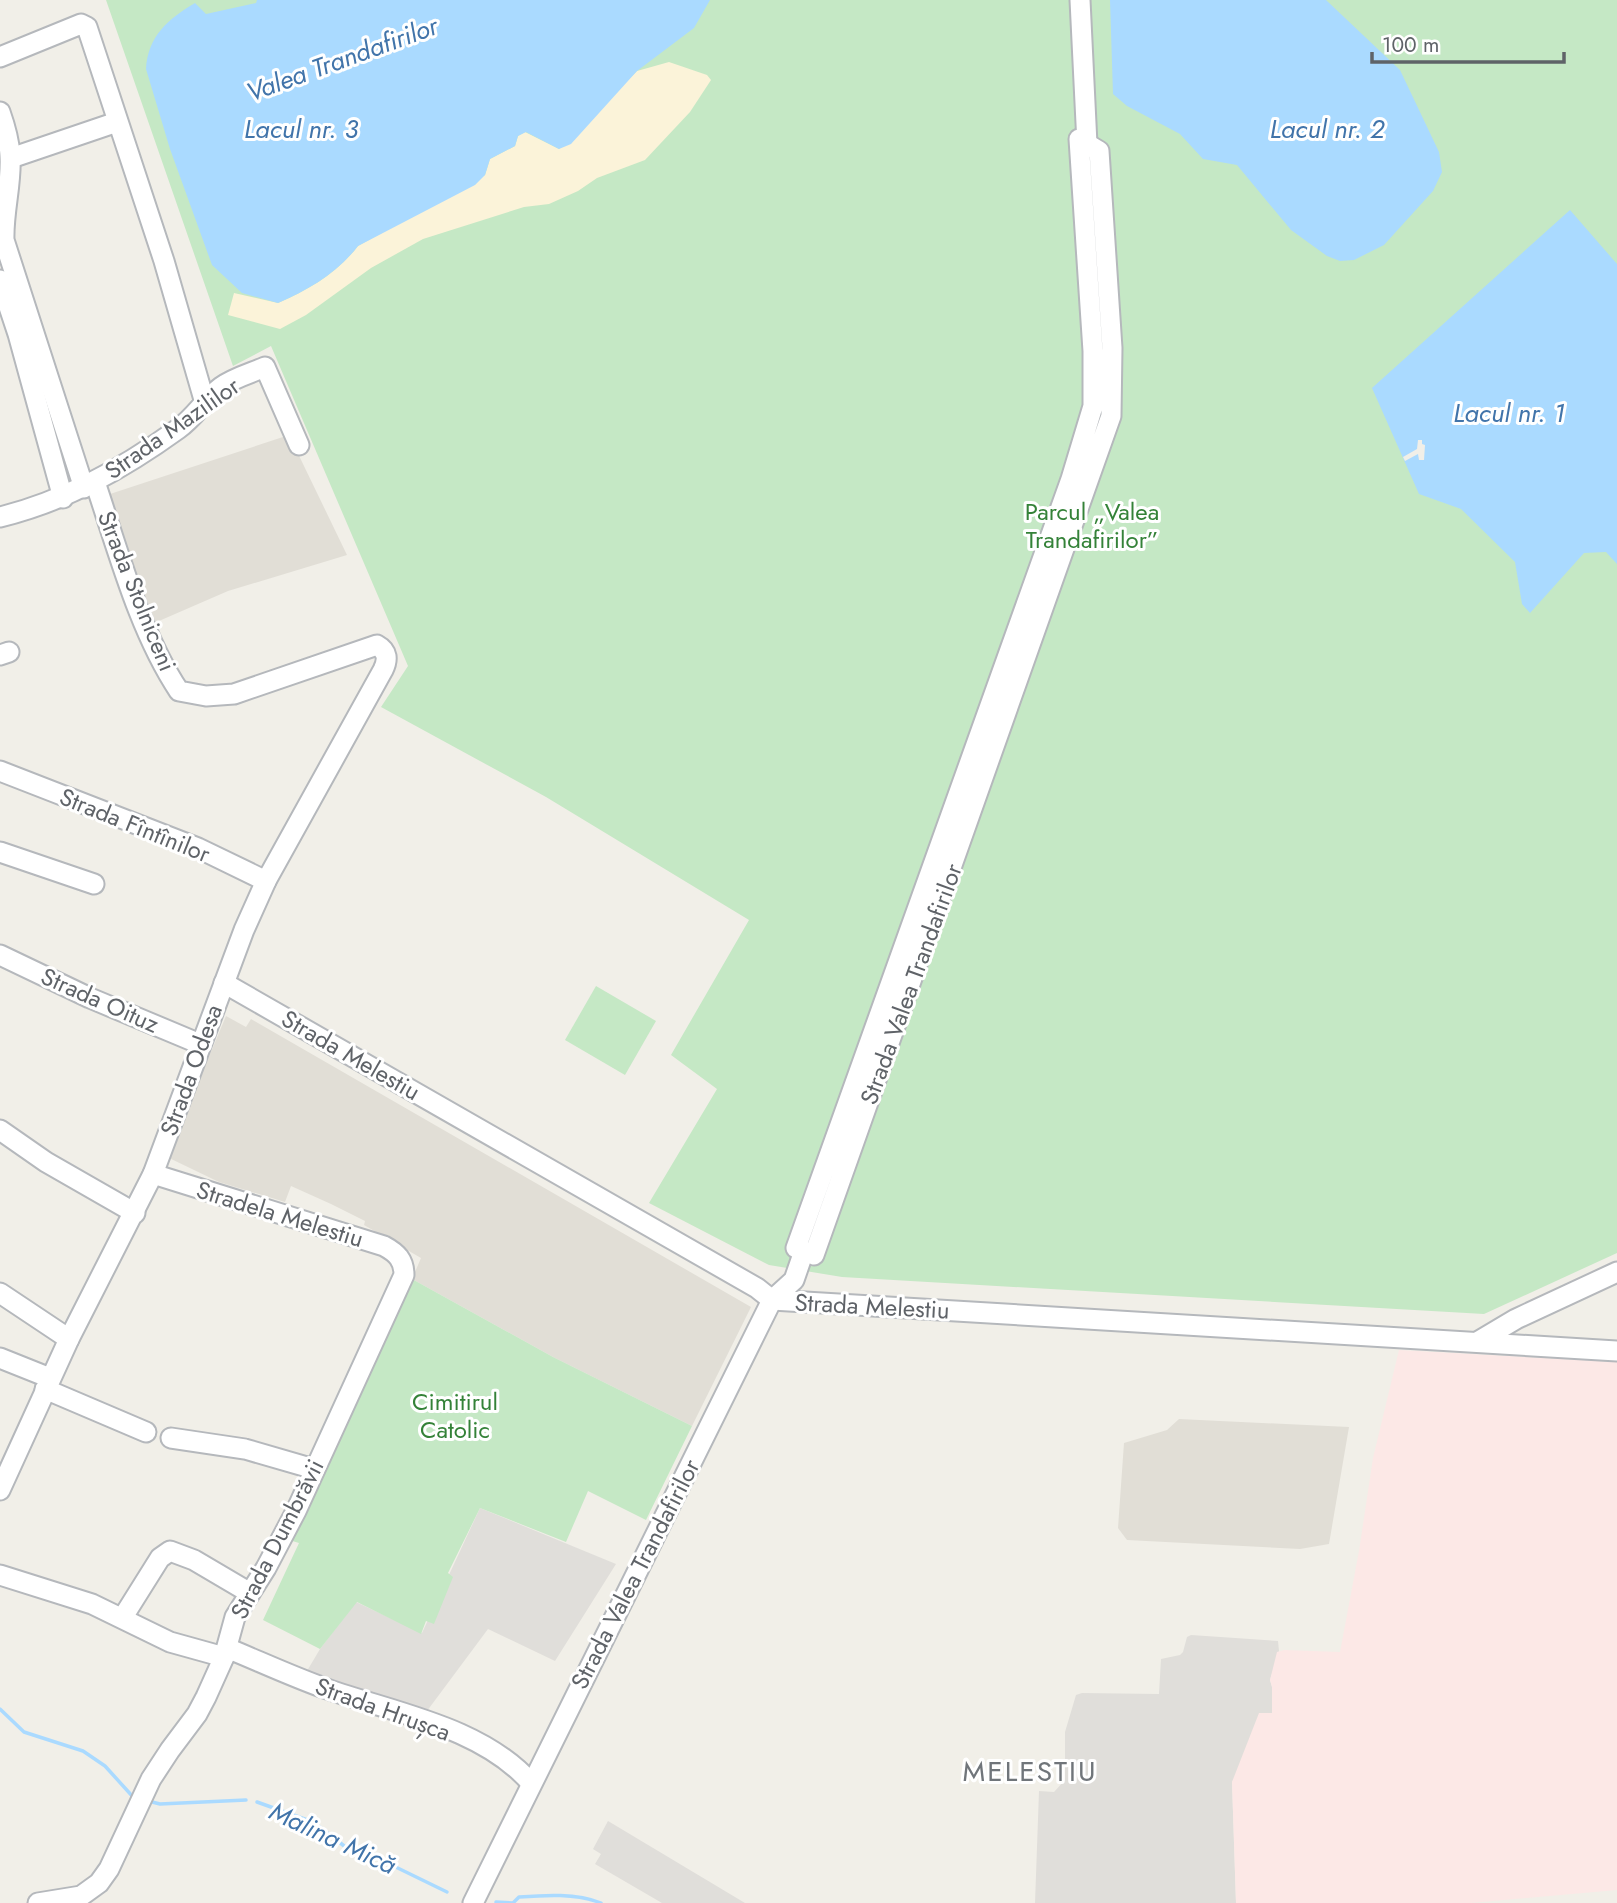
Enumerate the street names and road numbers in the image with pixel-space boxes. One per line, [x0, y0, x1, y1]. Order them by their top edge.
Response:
street label: Strada Mazililor [97, 368, 247, 488]
street label: Strada Stolniceni [89, 506, 185, 676]
street label: Strada Fîntînilor [54, 779, 216, 871]
street label: Strada Valea Trandafirilor [851, 858, 971, 1109]
street label: Strada Oituz [35, 958, 165, 1042]
street label: Strada Odesa [151, 999, 231, 1141]
street label: Strada Melestiu [275, 1001, 427, 1109]
street label: Stradela Melestiu [192, 1172, 368, 1256]
street label: Strada Melestiu [794, 1284, 950, 1328]
street label: Strada Valea Trandafirilor [562, 1452, 709, 1695]
street label: Strada Dumbrăvii [222, 1453, 332, 1625]
street label: Strada Hrușca [310, 1668, 456, 1750]

